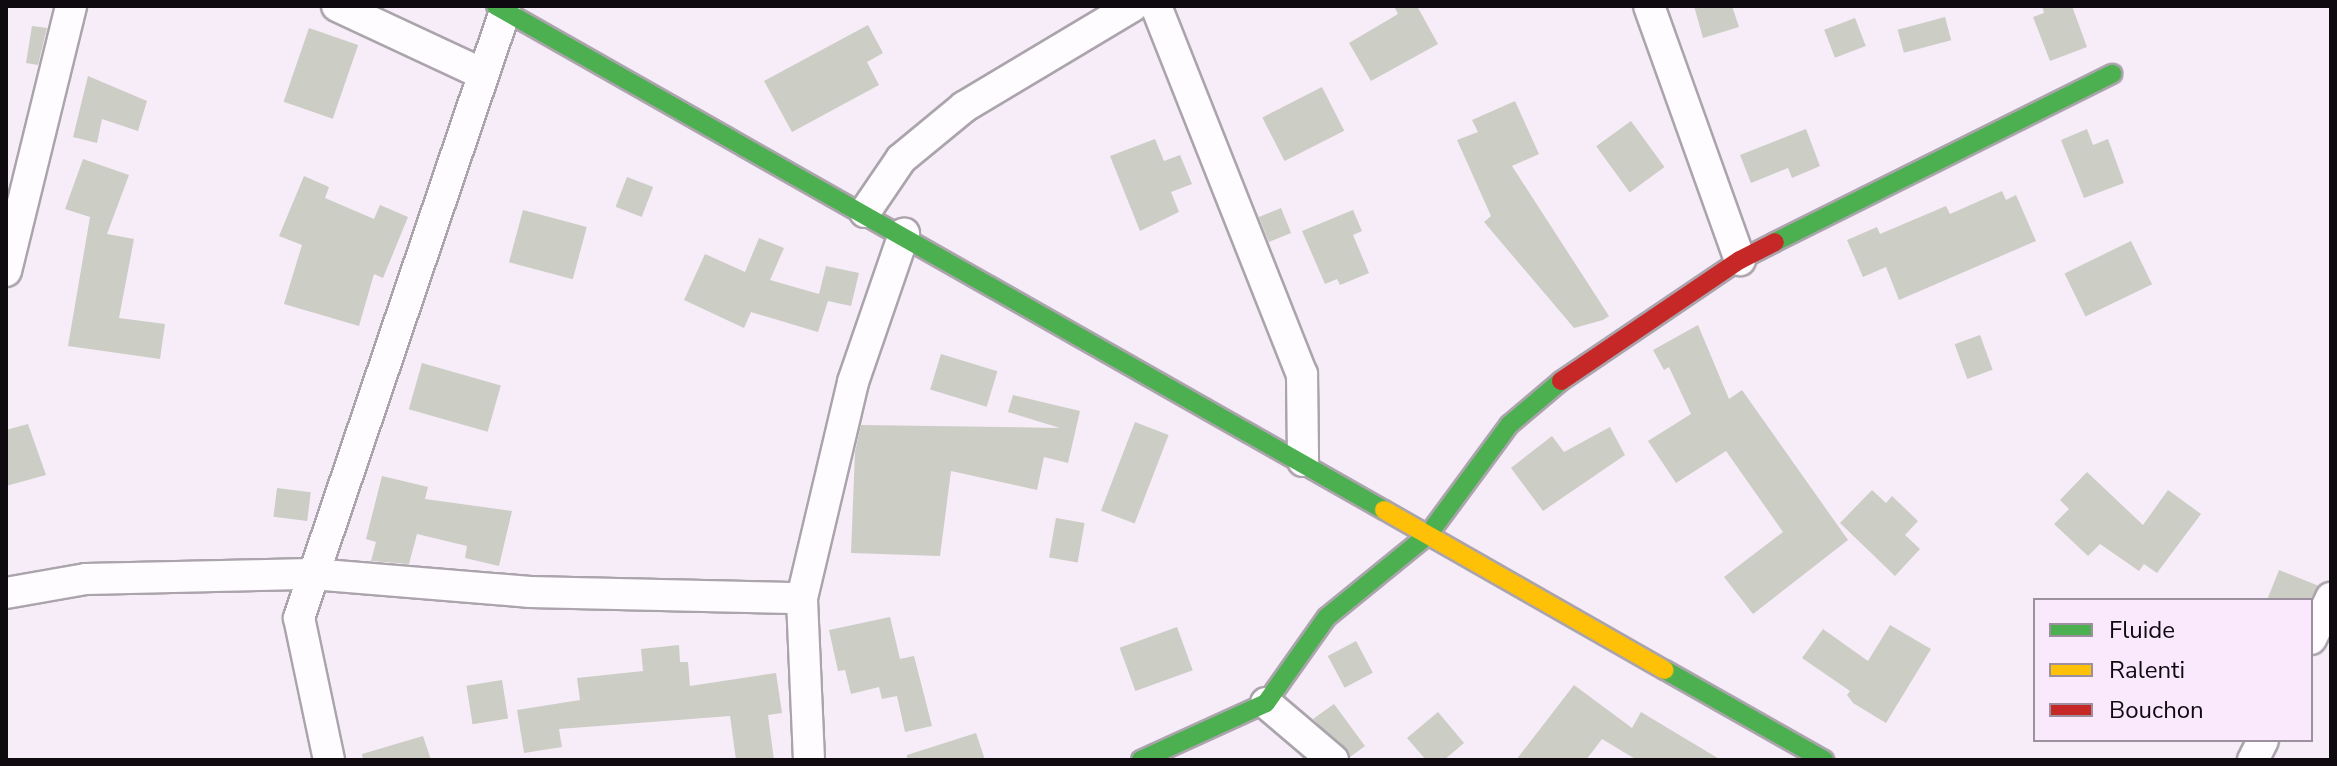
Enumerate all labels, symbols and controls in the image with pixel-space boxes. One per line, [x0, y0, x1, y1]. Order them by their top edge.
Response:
legend [2033, 598, 2313, 742]
text: Fluide [2109, 614, 2175, 646]
text: Ralenti [2109, 654, 2185, 686]
text: Bouchon [2109, 694, 2204, 726]

